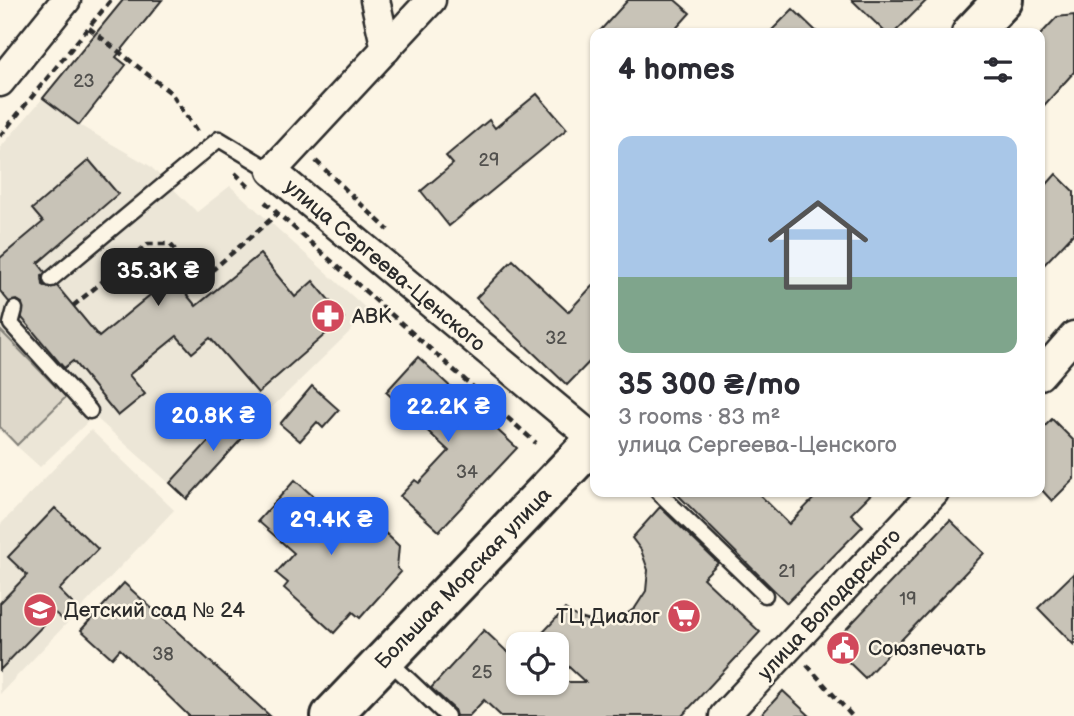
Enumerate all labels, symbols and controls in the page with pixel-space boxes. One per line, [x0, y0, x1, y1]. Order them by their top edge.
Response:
icon: filters [979, 51, 1017, 89]
text: 4 homes [618, 52, 735, 88]
house number: 23 [73, 71, 95, 92]
house number: 29 [478, 150, 500, 171]
street label: улица Сергеева-Ценского [279, 174, 490, 357]
icon: home [755, 182, 881, 308]
pin: 35.3K ₴ [93, 248, 223, 308]
text: 35.3K ₴ [117, 257, 199, 285]
pharmacy icon: АВК [309, 297, 347, 335]
place label: АВК [351, 304, 392, 329]
house number: 32 [545, 328, 567, 349]
text: 35 300 ₴/mo [618, 367, 801, 403]
pin: 22.2K ₴ [383, 384, 513, 444]
pin: 20.8K ₴ [148, 393, 278, 453]
text: 22.2K ₴ [406, 393, 490, 421]
text: 20.8K ₴ [171, 402, 255, 430]
text: 3 rooms · 83 m² [618, 403, 780, 431]
text: улица Сергеева-Ценского [618, 431, 897, 459]
house number: 34 [456, 462, 478, 483]
street label: Большая Морская улица [370, 482, 557, 674]
pin: 29.4K ₴ [266, 498, 396, 557]
text: 29.4K ₴ [289, 506, 373, 534]
street label: улица Володарского [753, 523, 906, 685]
house number: 21 [778, 561, 796, 582]
house number: 19 [899, 589, 917, 610]
school or university icon: Детский сад № 24 [21, 591, 59, 629]
supermarket icon: ТЦ Диалог [665, 597, 703, 635]
place label: Детский сад № 24 [64, 598, 245, 623]
place label: ТЦ Диалог [556, 604, 660, 629]
public building icon: Союзпечать [824, 629, 862, 667]
map controls [506, 632, 569, 695]
button: locate [506, 632, 569, 695]
place label: Союзпечать [868, 636, 987, 661]
house number: 38 [152, 644, 174, 665]
house number: 25 [472, 662, 492, 683]

